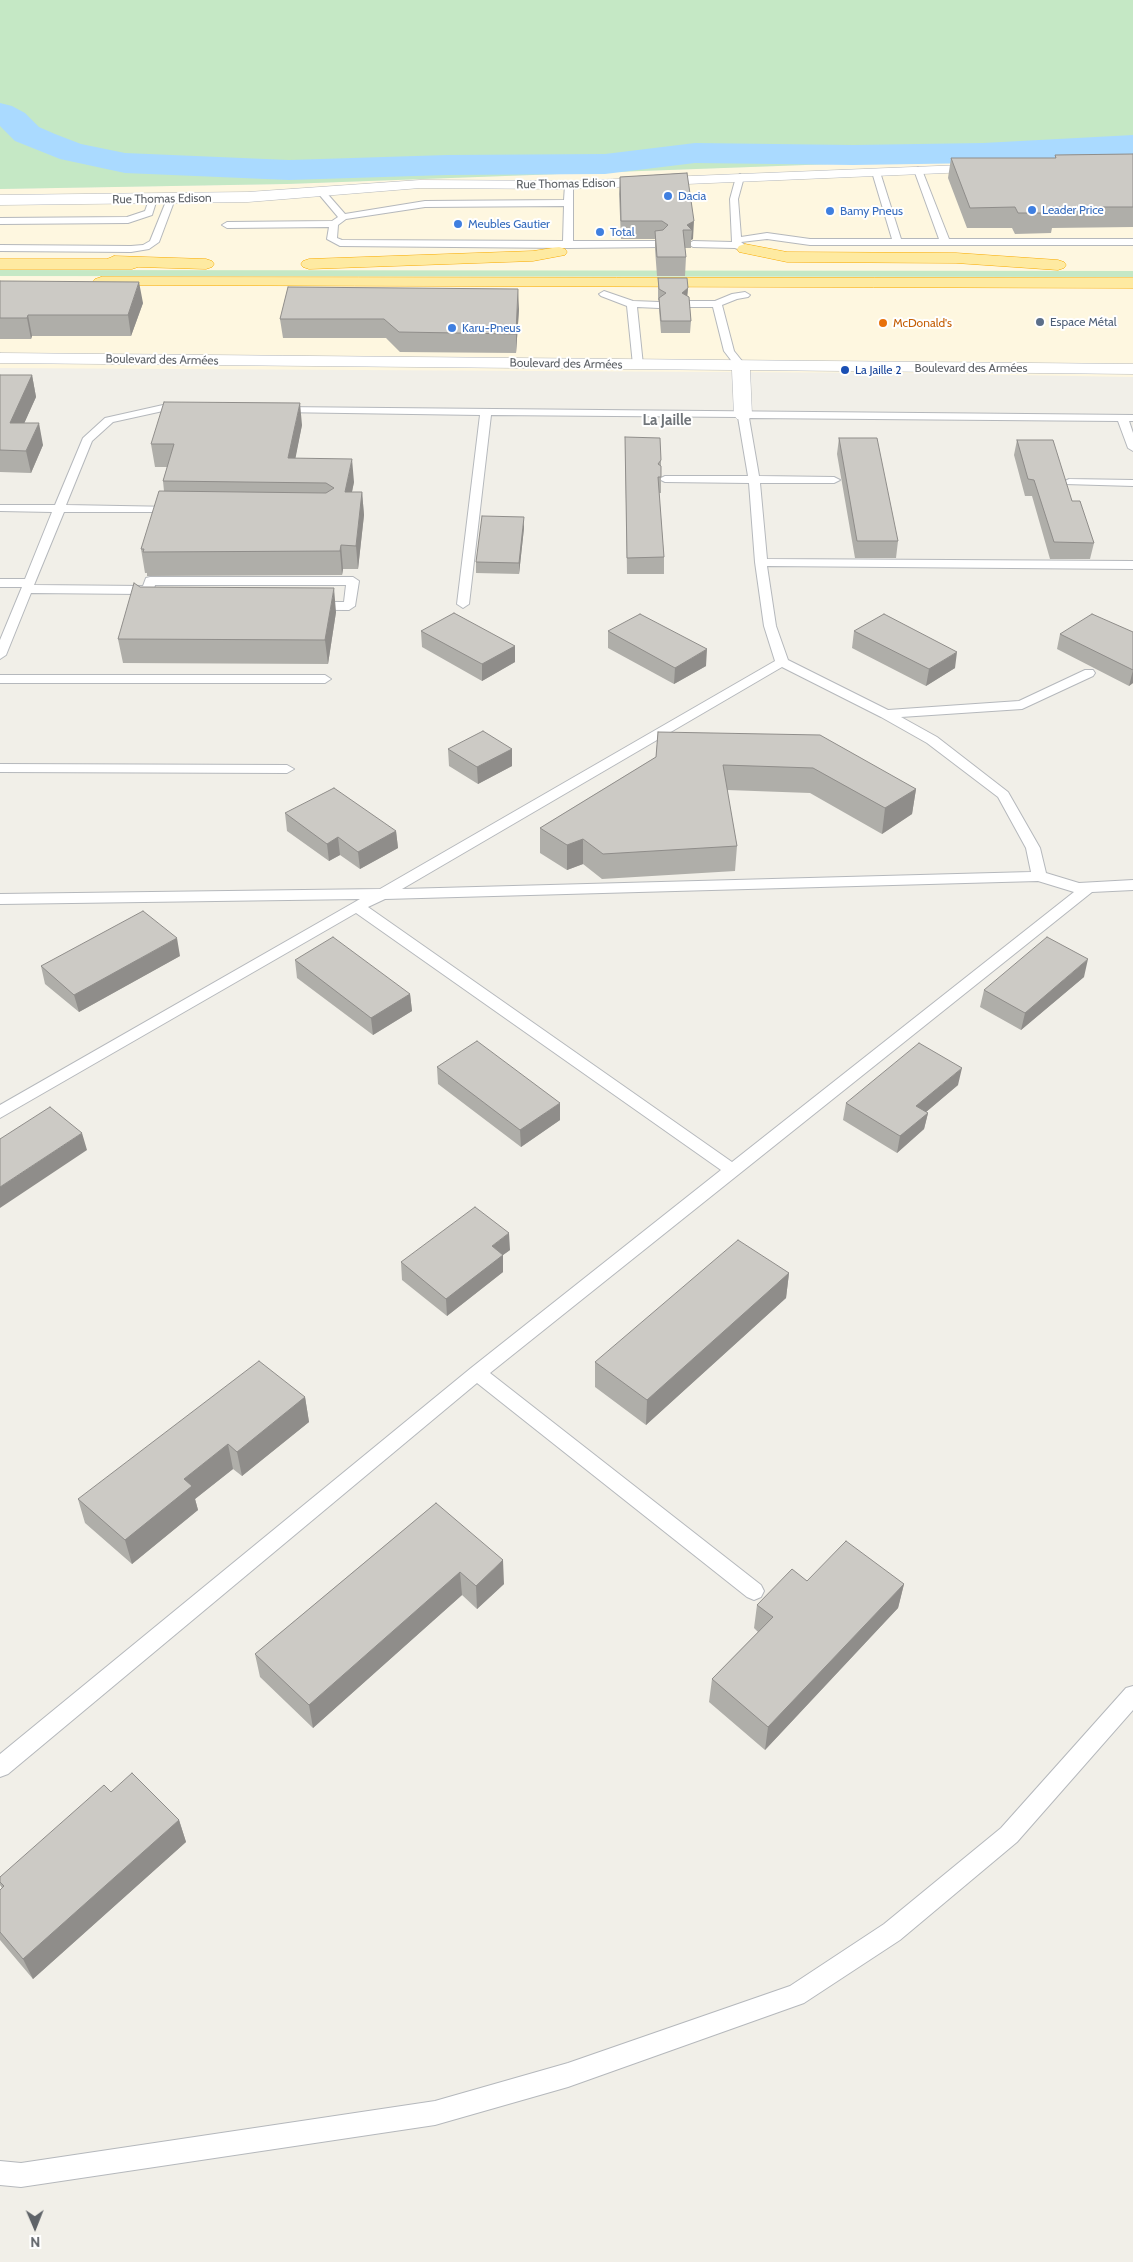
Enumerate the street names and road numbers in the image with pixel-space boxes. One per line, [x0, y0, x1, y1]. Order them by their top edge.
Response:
street label: Rue Thomas Edison [516, 176, 616, 192]
street label: Rue Thomas Edison [112, 191, 212, 207]
street label: Boulevard des Armées [105, 352, 219, 368]
street label: Boulevard des Armées [509, 356, 623, 372]
street label: Boulevard des Armées [915, 361, 1027, 375]

